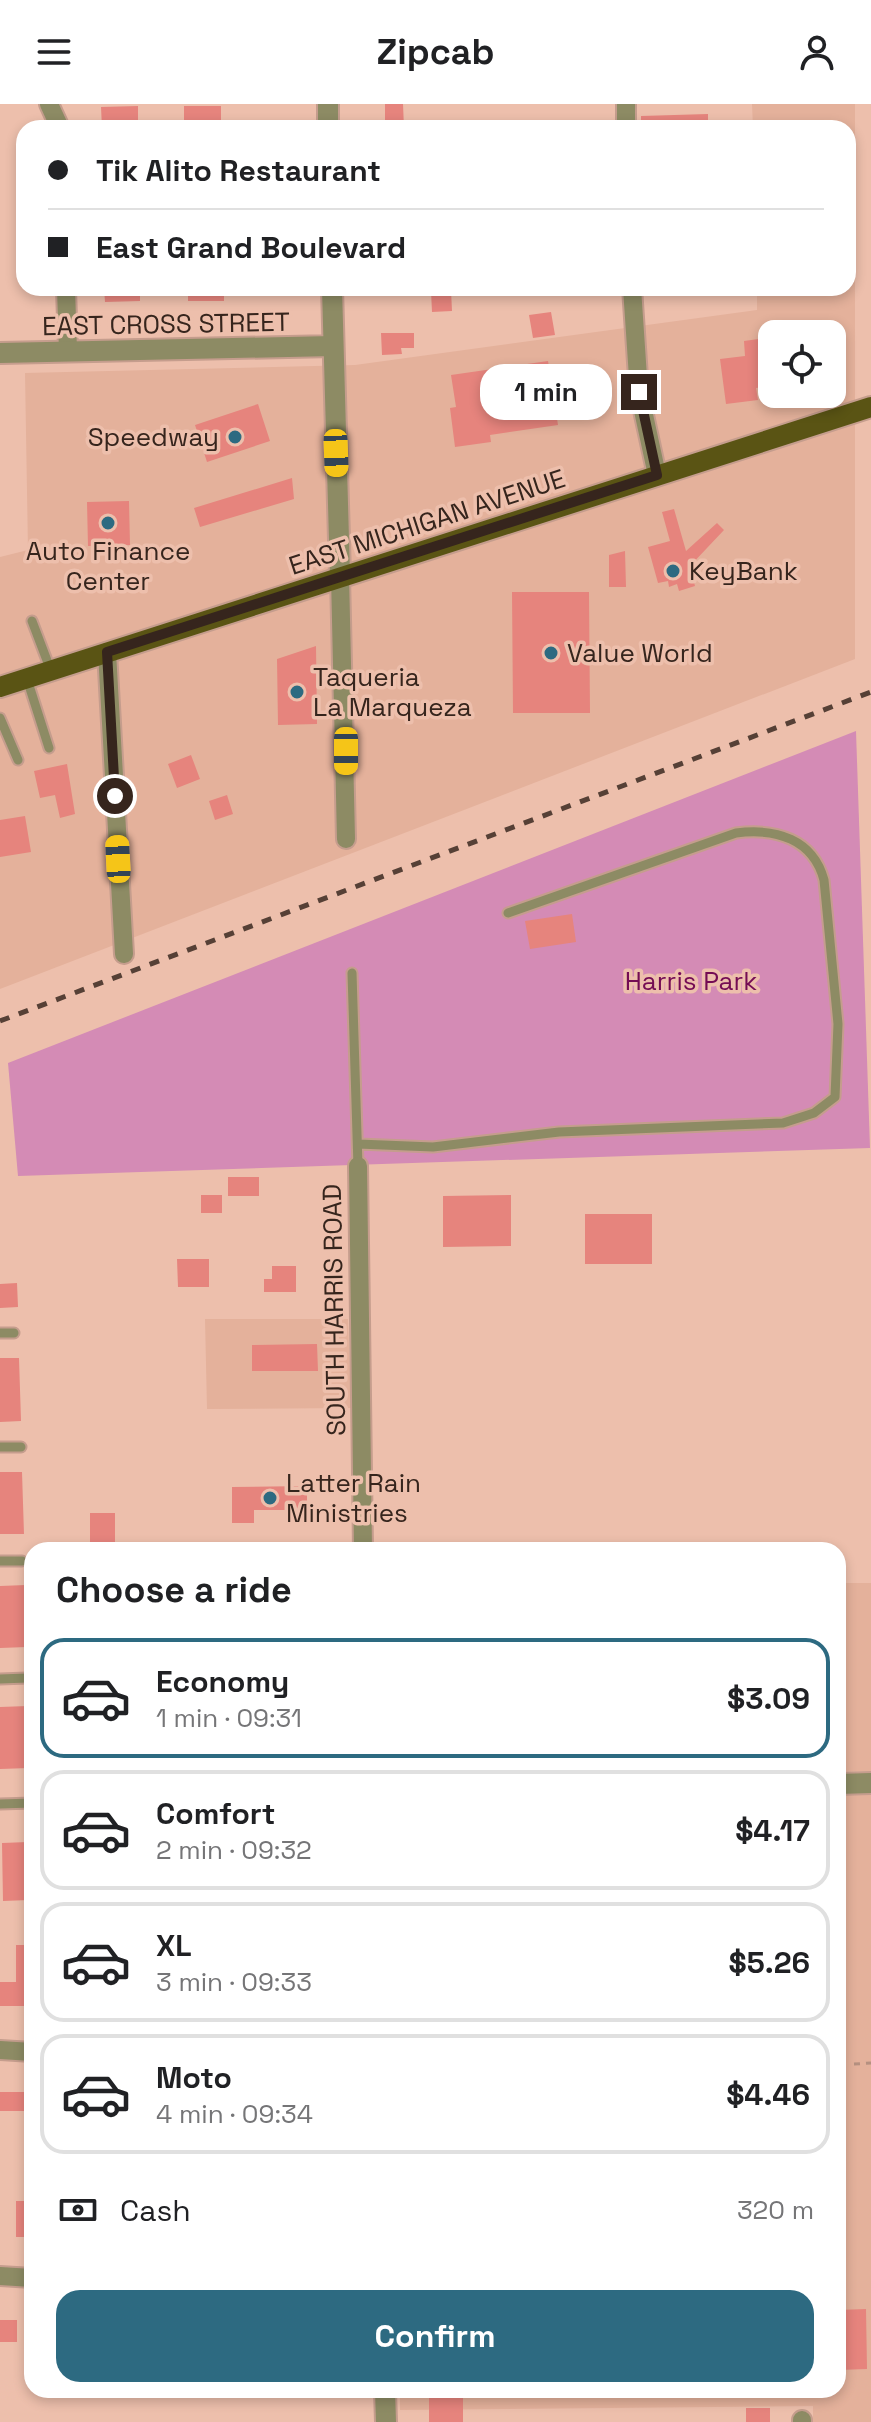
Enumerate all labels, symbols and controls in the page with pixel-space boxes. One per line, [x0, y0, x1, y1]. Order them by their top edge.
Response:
text: Zipcab [376, 29, 495, 75]
icon: menu [32, 30, 76, 74]
icon: person [795, 30, 839, 74]
text: Tik Alito Restaurant [96, 151, 381, 190]
text: East Grand Boulevard [96, 228, 406, 267]
street label: EAST CROSS STREET [42, 305, 290, 343]
map controls [758, 320, 846, 408]
button: locate [758, 320, 846, 408]
callout: 1 min [479, 364, 611, 420]
route end [621, 374, 657, 410]
text: 1 min [514, 375, 578, 409]
place label: Speedway [88, 420, 219, 454]
marker: Speedway [226, 428, 244, 446]
car [323, 429, 349, 477]
street label: EAST MICHIGAN AVENUE [285, 461, 569, 583]
marker: Auto Finance Center [99, 514, 117, 532]
place label: Auto Finance Center [26, 534, 190, 598]
place label: KeyBank [689, 554, 798, 588]
marker: KeyBank [664, 562, 682, 580]
place label: Value World [567, 636, 713, 670]
marker: Value World [542, 644, 560, 662]
place label: Taqueria La Marqueza [313, 660, 472, 724]
marker: Taqueria La Marqueza [288, 683, 306, 701]
car [334, 727, 358, 775]
route start [97, 778, 133, 814]
car [105, 834, 131, 884]
park label: Harris Park [625, 964, 757, 998]
street label: SOUTH HARRIS ROAD [315, 1184, 353, 1436]
place label: Latter Rain Ministries [286, 1466, 421, 1530]
marker: Latter Rain Ministries [261, 1489, 279, 1507]
text: Choose a ride [56, 1567, 292, 1613]
icon: car [60, 1662, 132, 1734]
text: Economy [156, 1662, 289, 1701]
text: $3.09 [727, 1679, 810, 1718]
text: 1 min · 09:31 [156, 1701, 302, 1735]
icon: car [60, 1794, 132, 1866]
text: Comfort [156, 1794, 275, 1833]
text: $4.17 [735, 1811, 810, 1850]
text: 2 min · 09:32 [156, 1833, 312, 1867]
icon: car [60, 1926, 132, 1998]
text: XL [156, 1926, 192, 1965]
text: $5.26 [729, 1943, 810, 1982]
text: 3 min · 09:33 [156, 1965, 312, 1999]
icon: car [60, 2058, 132, 2130]
text: Moto [156, 2058, 232, 2097]
text: $4.46 [726, 2075, 810, 2114]
text: 4 min · 09:34 [156, 2097, 313, 2131]
icon: cash [56, 2188, 100, 2232]
text: Cash [120, 2191, 191, 2230]
text: 320 m [737, 2193, 814, 2227]
button: Confirm [56, 2290, 814, 2382]

